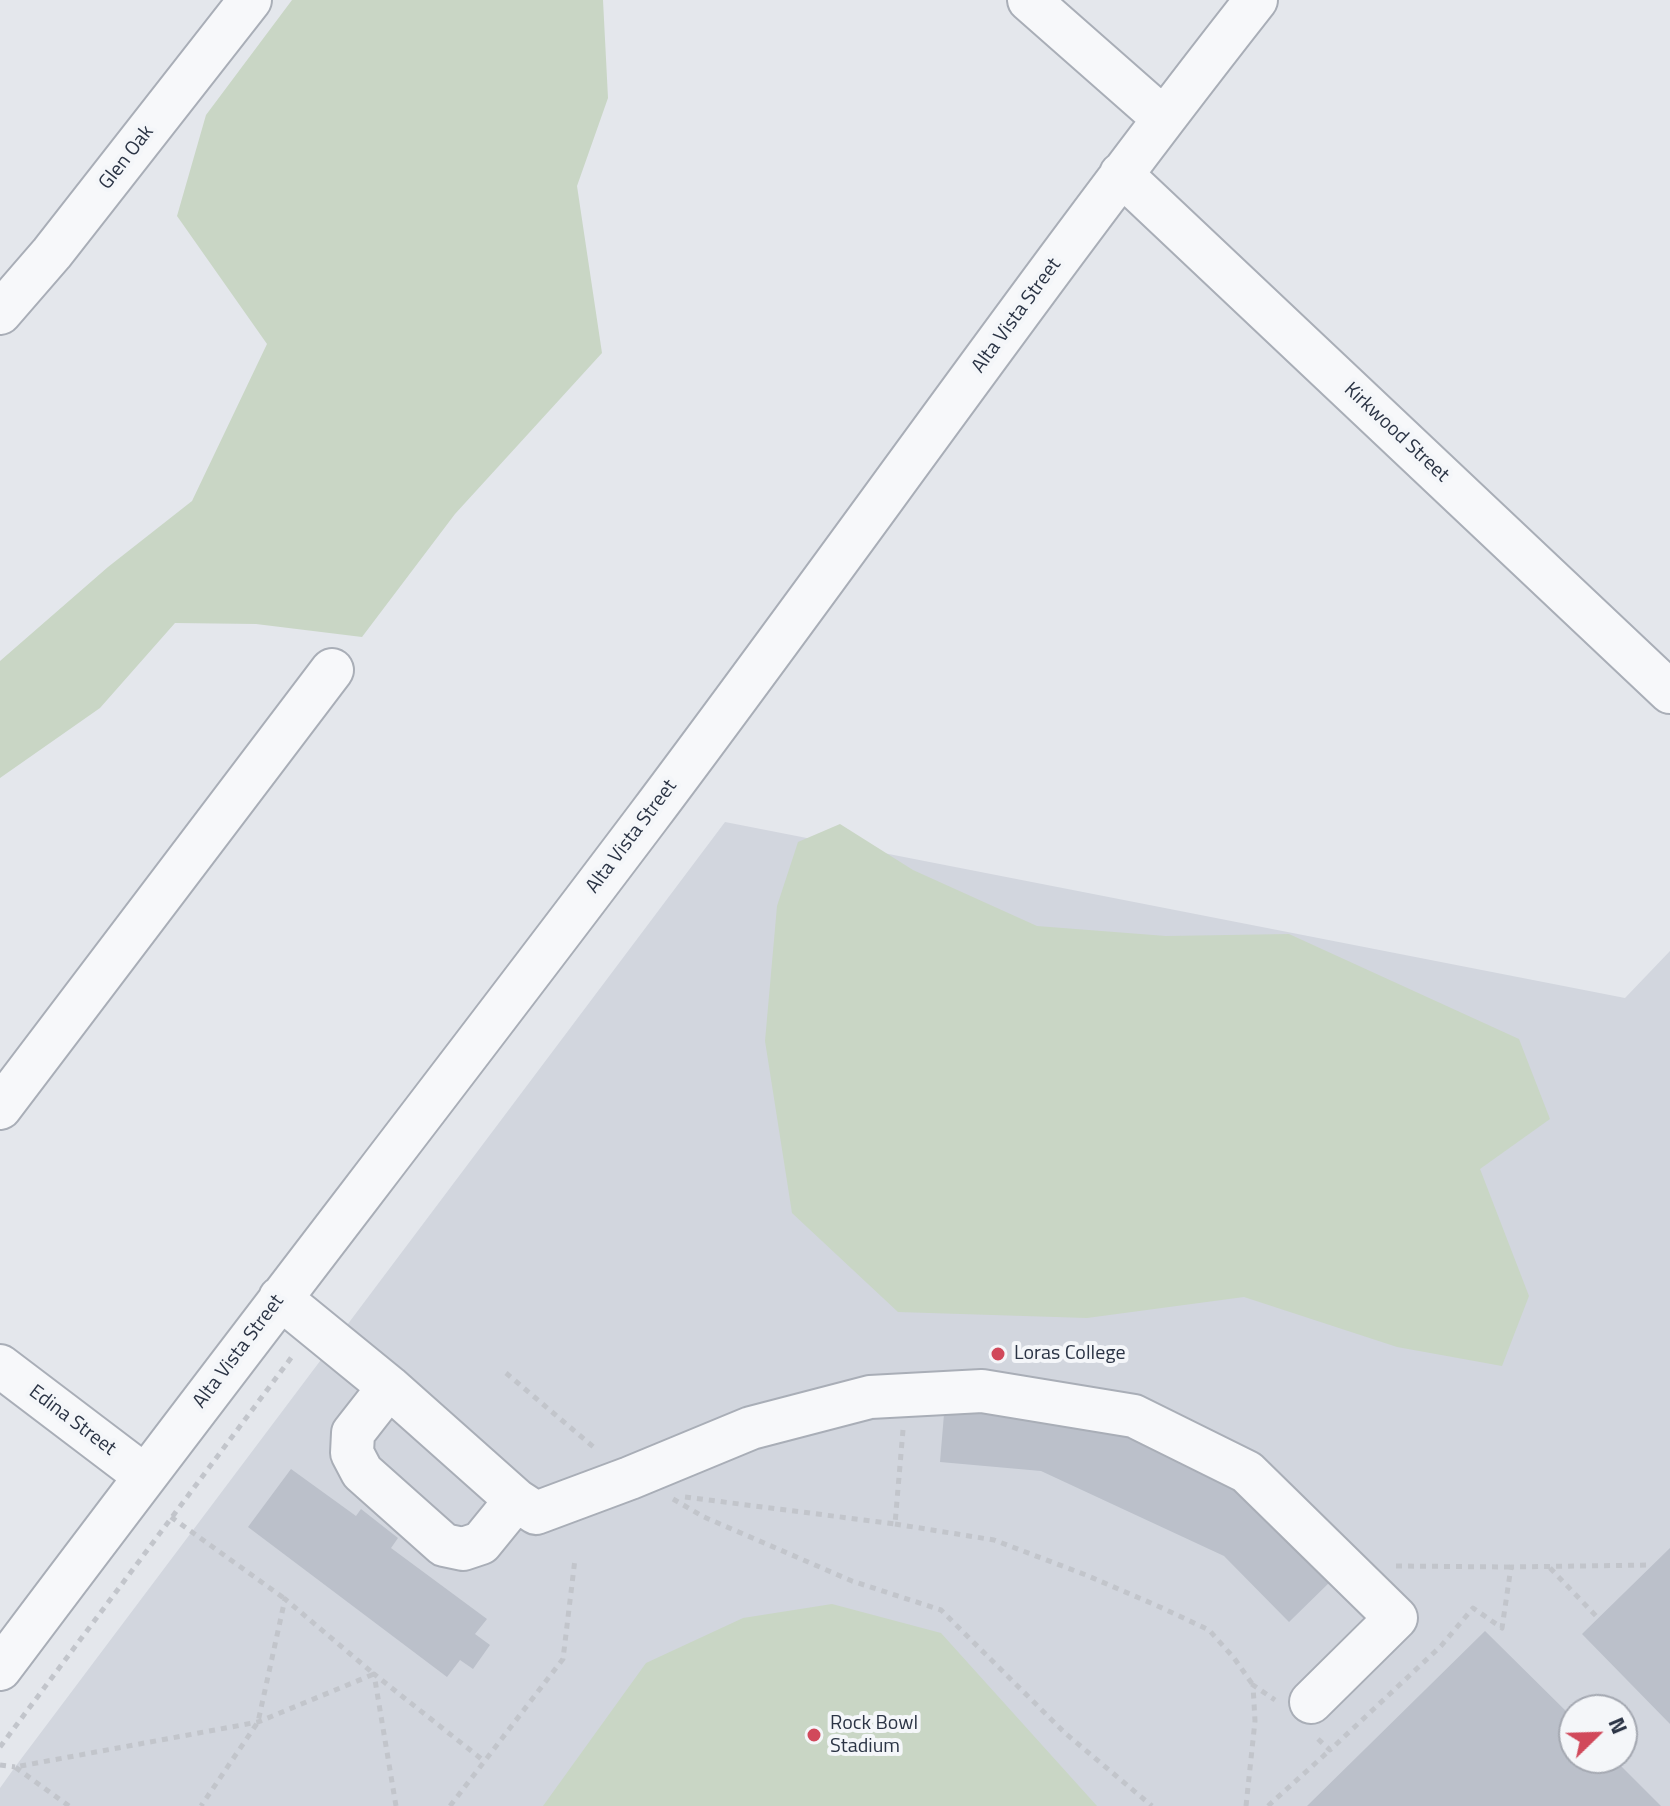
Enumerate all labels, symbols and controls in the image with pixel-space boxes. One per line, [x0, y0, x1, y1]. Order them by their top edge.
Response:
street label: Glen Oak [94, 121, 160, 195]
street label: Alta Vista Street [967, 254, 1067, 378]
street label: Kirkwood Street [1338, 378, 1454, 488]
street label: Alta Vista Street [581, 775, 683, 899]
street label: Alta Vista Street [188, 1290, 290, 1414]
place label: Loras College [1014, 1342, 1126, 1366]
marker: Loras College [989, 1345, 1007, 1363]
street label: Edina Street [24, 1381, 120, 1461]
north arrow [1558, 1694, 1638, 1774]
place label: Rock Bowl Stadium [830, 1712, 918, 1759]
text: N [1600, 1712, 1637, 1739]
marker: Rock Bowl Stadium [805, 1726, 823, 1744]

